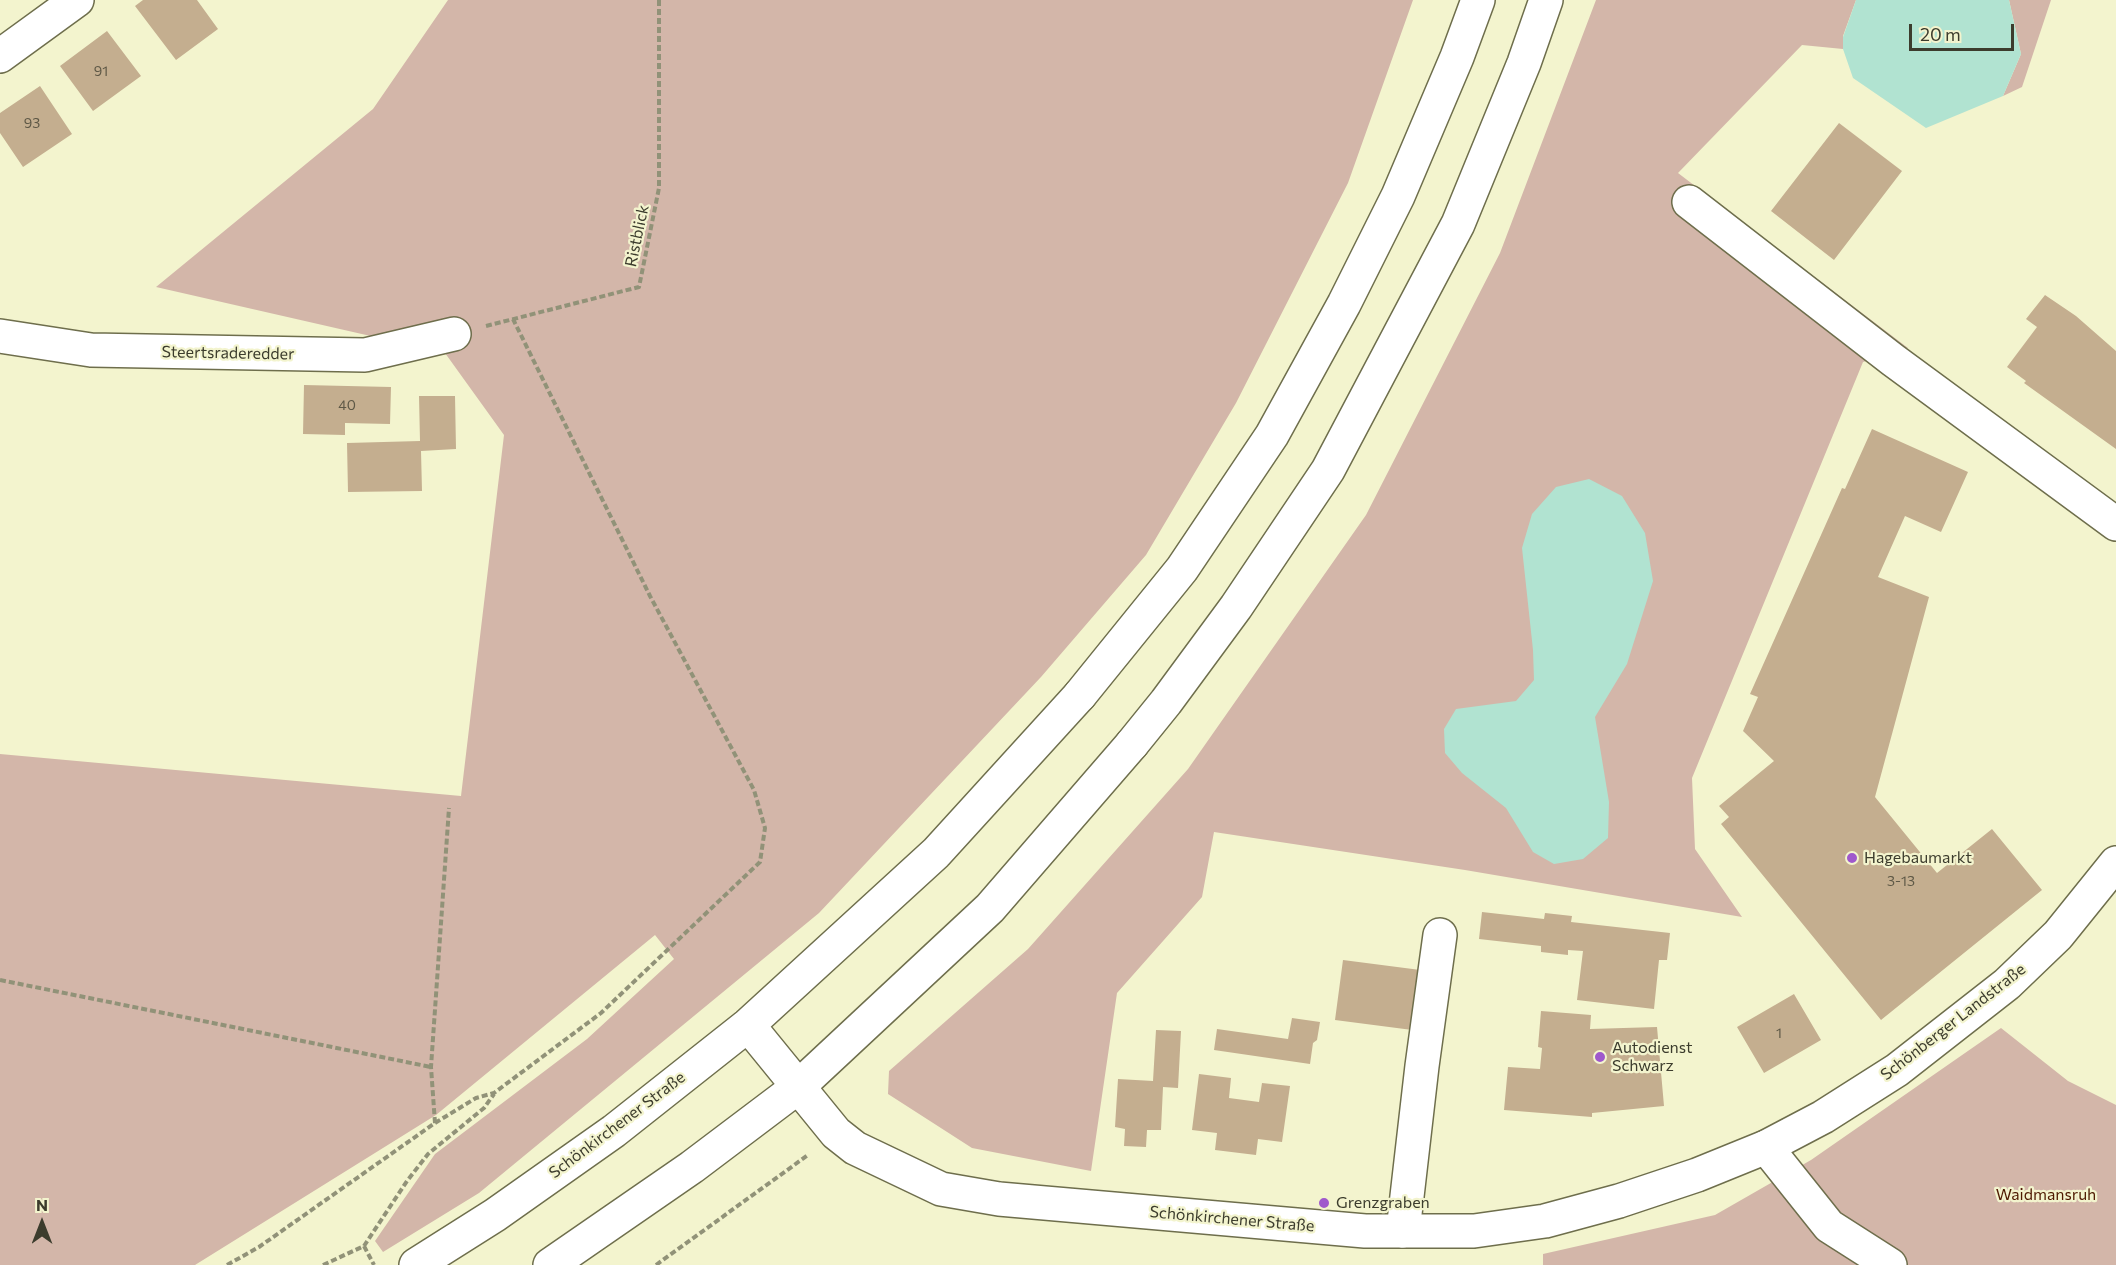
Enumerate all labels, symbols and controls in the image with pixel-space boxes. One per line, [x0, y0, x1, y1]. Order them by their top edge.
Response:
scale bar [1912, 12, 2017, 50]
text: 20 m [1920, 23, 1961, 45]
house number: 91 [94, 63, 108, 79]
house number: 93 [24, 115, 40, 131]
street label: Ristblick [621, 203, 653, 269]
street label: Steertsraderedder [161, 342, 295, 364]
house number: 40 [338, 397, 356, 413]
place label: Hagebaumarkt [1864, 848, 1972, 868]
marker: Hagebaumarkt [1845, 851, 1859, 865]
house number: 3-13 [1887, 873, 1915, 889]
street label: Schönberger Landstraße [1877, 960, 2029, 1084]
house number: 1 [1776, 1025, 1782, 1041]
place label: Autodienst Schwarz [1612, 1038, 1693, 1076]
marker: Autodienst Schwarz [1593, 1050, 1607, 1064]
street label: Schönkirchener Straße [545, 1068, 689, 1182]
park label: Waidmansruh [1996, 1185, 2096, 1205]
north arrow [12, 1193, 72, 1253]
place label: Grenzgraben [1336, 1193, 1430, 1213]
text: N [36, 1195, 48, 1214]
marker: Grenzgraben [1317, 1196, 1331, 1210]
street label: Schönkirchener Straße [1149, 1202, 1315, 1236]

